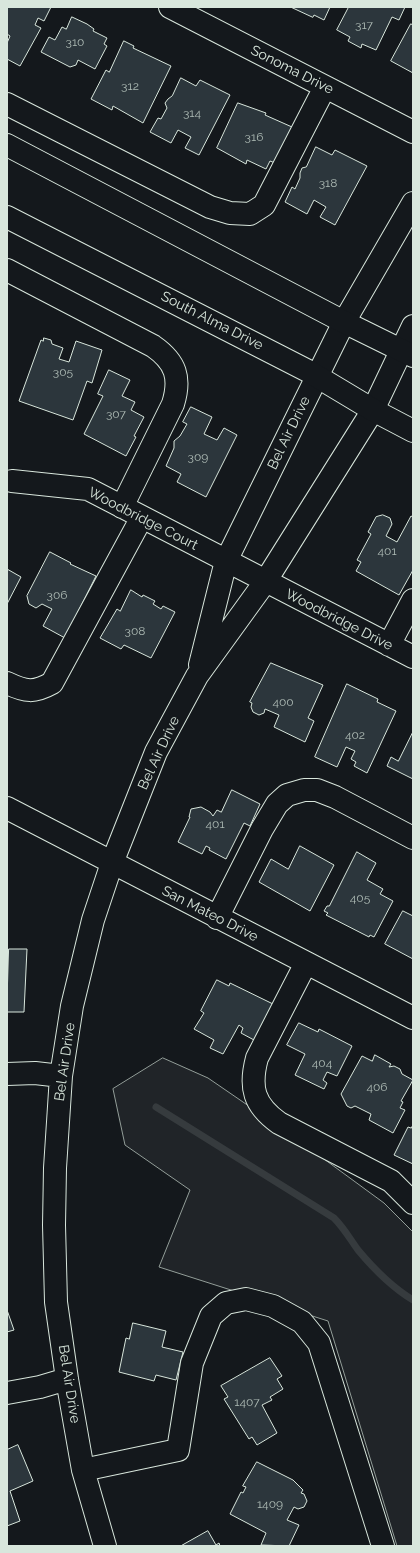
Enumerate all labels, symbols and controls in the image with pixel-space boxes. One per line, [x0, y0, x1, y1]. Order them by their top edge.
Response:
house number: 317 [355, 18, 373, 32]
house number: 310 [66, 35, 84, 49]
street label: Sonoma Drive [248, 42, 336, 98]
house number: 312 [121, 79, 139, 93]
house number: 314 [183, 106, 201, 120]
house number: 316 [245, 130, 263, 144]
house number: 318 [319, 176, 337, 190]
street label: South Alma Drive [158, 288, 266, 354]
house number: 305 [53, 365, 73, 379]
street label: Bel Air Drive [264, 394, 314, 472]
house number: 307 [106, 407, 126, 421]
house number: 309 [188, 450, 208, 464]
street label: Woodbridge Court [85, 484, 201, 554]
house number: 401 [377, 544, 397, 558]
street label: Woodbridge Drive [283, 586, 395, 654]
house number: 306 [47, 588, 67, 602]
house number: 308 [125, 624, 145, 638]
house number: 400 [272, 695, 294, 709]
street label: Bel Air Drive [135, 714, 183, 792]
house number: 402 [345, 728, 365, 742]
house number: 401 [205, 817, 225, 831]
street label: San Mateo Drive [159, 883, 261, 945]
house number: 405 [350, 891, 370, 905]
street label: Bel Air Drive [51, 1022, 79, 1102]
house number: 404 [312, 1056, 332, 1070]
house number: 406 [366, 1080, 388, 1094]
street label: Bel Air Drive [54, 1344, 84, 1424]
house number: 1407 [234, 1395, 260, 1409]
house number: 1409 [257, 1497, 283, 1511]

